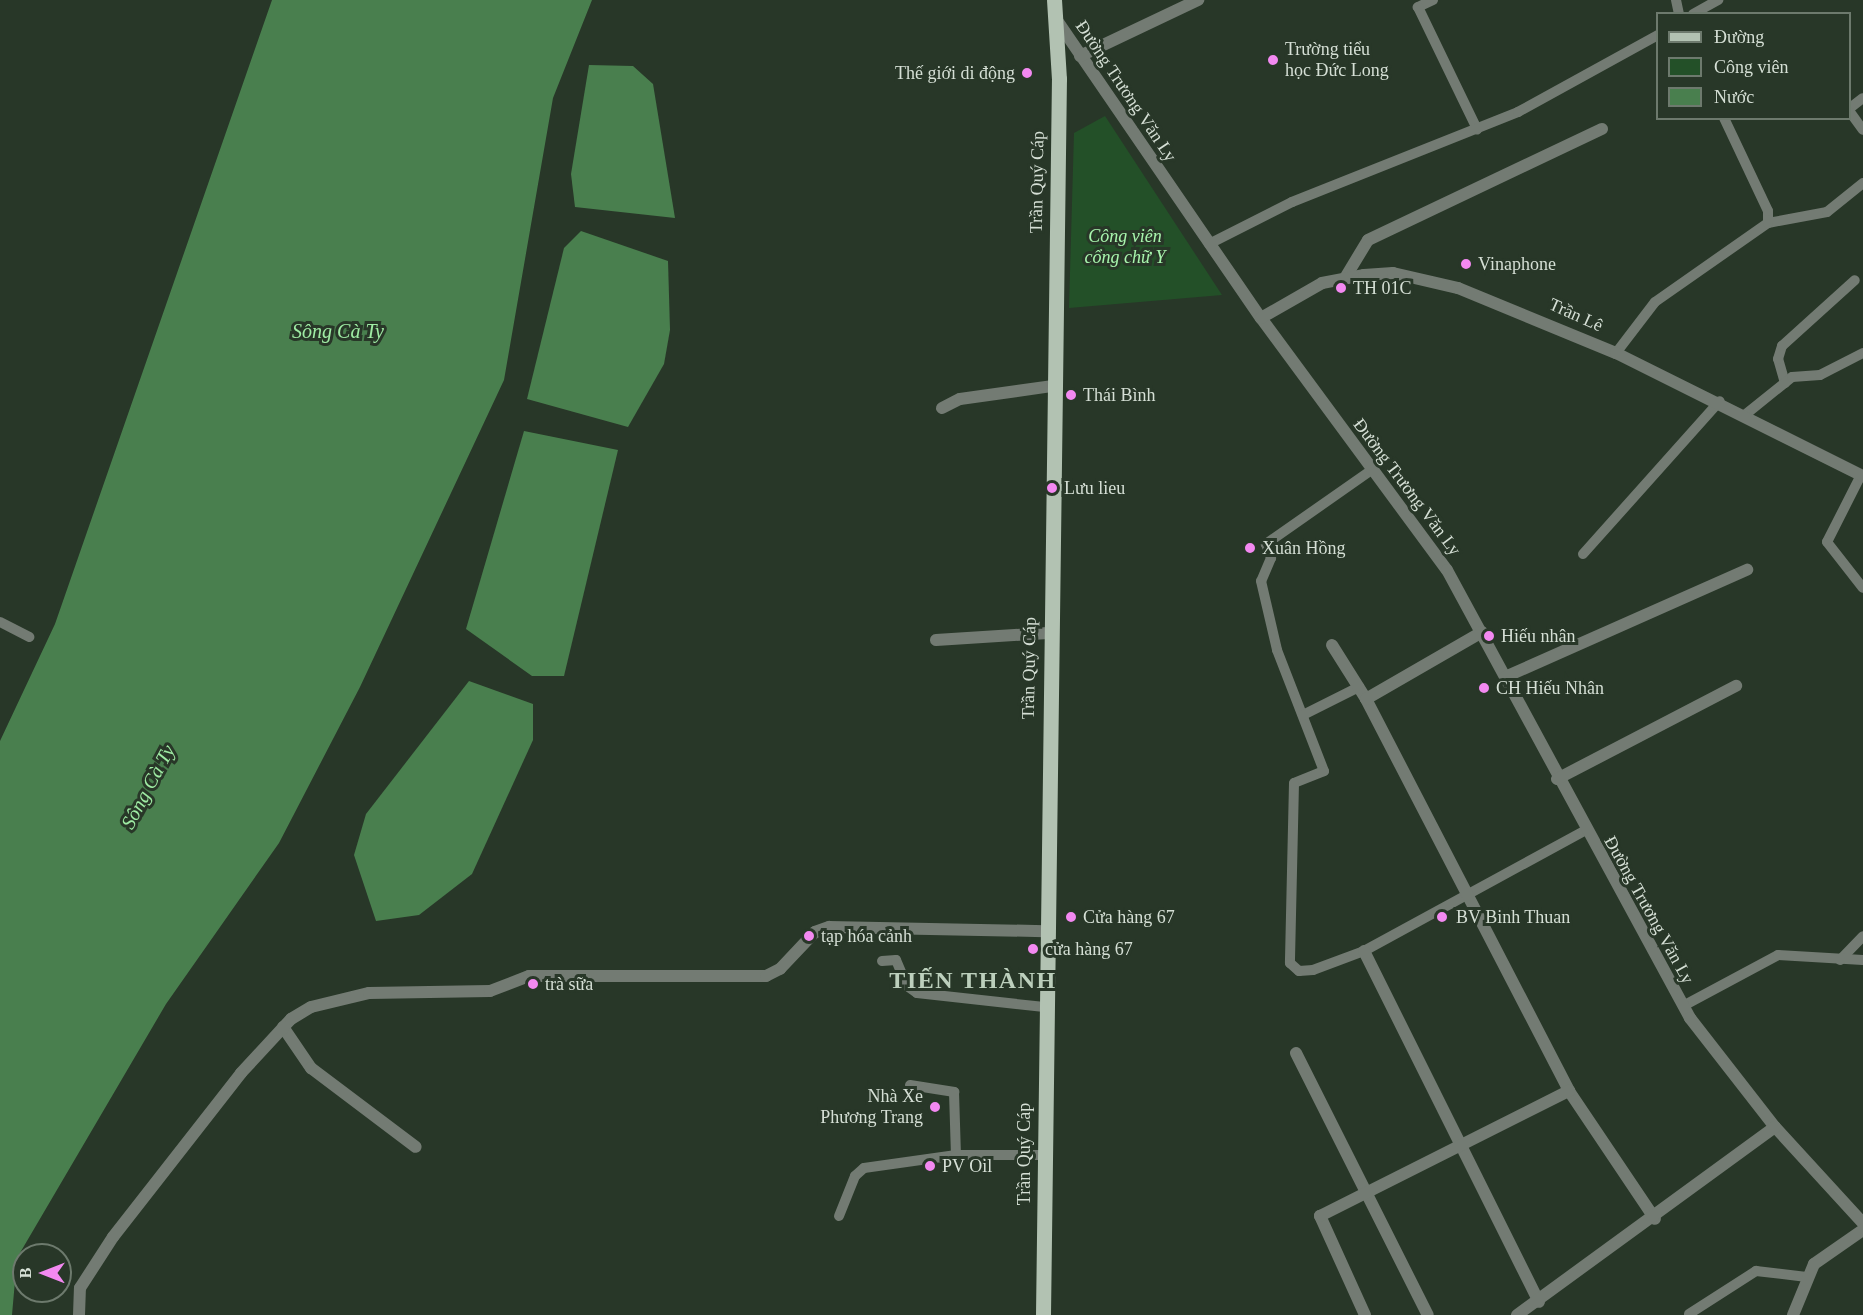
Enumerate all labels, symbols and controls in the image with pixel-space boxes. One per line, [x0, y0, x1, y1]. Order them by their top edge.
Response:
legend [1656, 12, 1851, 120]
street label: Đường Trương Văn Ly [1071, 16, 1181, 166]
text: Đường [1714, 27, 1764, 47]
place label: Trường tiểu học Đức Long [1285, 39, 1389, 82]
marker: Trường tiểu học Đức Long [1266, 53, 1280, 67]
text: Công viên [1714, 57, 1789, 77]
place label: Thế giới di động [895, 62, 1015, 84]
marker: Thế giới di động [1020, 66, 1034, 80]
text: Nước [1714, 87, 1754, 107]
street label: Trần Quý Cáp [1025, 131, 1049, 233]
park label: Công viên cổng chữ Y [1085, 226, 1165, 268]
place label: Vinaphone [1478, 253, 1556, 275]
marker: Vinaphone [1459, 257, 1473, 271]
place label: TH 01C [1353, 277, 1412, 299]
marker: TH 01C [1334, 281, 1348, 295]
street label: Trần Lê [1546, 294, 1606, 336]
water label: Sông Cà Ty [292, 319, 384, 343]
place label: Thái Bình [1083, 384, 1155, 406]
marker: Thái Bình [1064, 388, 1078, 402]
street label: Đường Trương Văn Ly [1348, 414, 1466, 560]
place label: Lưu lieu [1064, 477, 1125, 499]
marker: Lưu lieu [1045, 481, 1059, 495]
place label: Xuân Hồng [1262, 537, 1345, 559]
marker: Xuân Hồng [1243, 541, 1257, 555]
street label: Trần Quý Cáp [1017, 617, 1041, 719]
place label: Hiếu nhân [1501, 625, 1575, 647]
marker: Hiếu nhân [1482, 629, 1496, 643]
place label: CH Hiếu Nhân [1496, 677, 1604, 699]
marker: CH Hiếu Nhân [1477, 681, 1491, 695]
water label: Sông Cà Ty [116, 741, 180, 833]
street label: Đường Trương Văn Ly [1599, 832, 1699, 988]
place label: Cửa hàng 67 [1083, 906, 1175, 928]
place label: BV Binh Thuan [1456, 906, 1571, 928]
marker: BV Binh Thuan [1433, 908, 1451, 926]
marker: Cửa hàng 67 [1064, 910, 1078, 924]
place label: tạp hóa cảnh [821, 925, 912, 947]
marker: tạp hóa cảnh [802, 929, 816, 943]
place label: cửa hàng 67 [1045, 938, 1133, 960]
marker: cửa hàng 67 [1026, 942, 1040, 956]
district label: TIẾN THÀNH [889, 967, 1057, 995]
place label: trà sữa [545, 973, 593, 995]
marker: trà sữa [526, 977, 540, 991]
place label: Nhà Xe Phương Trang [820, 1086, 923, 1128]
marker: Nhà Xe Phương Trang [928, 1100, 942, 1114]
street label: Trần Quý Cáp [1013, 1103, 1035, 1205]
place label: PV Oil [942, 1155, 993, 1177]
marker: PV Oil [923, 1159, 937, 1173]
north arrow [12, 1243, 72, 1303]
text: B [17, 1268, 34, 1278]

